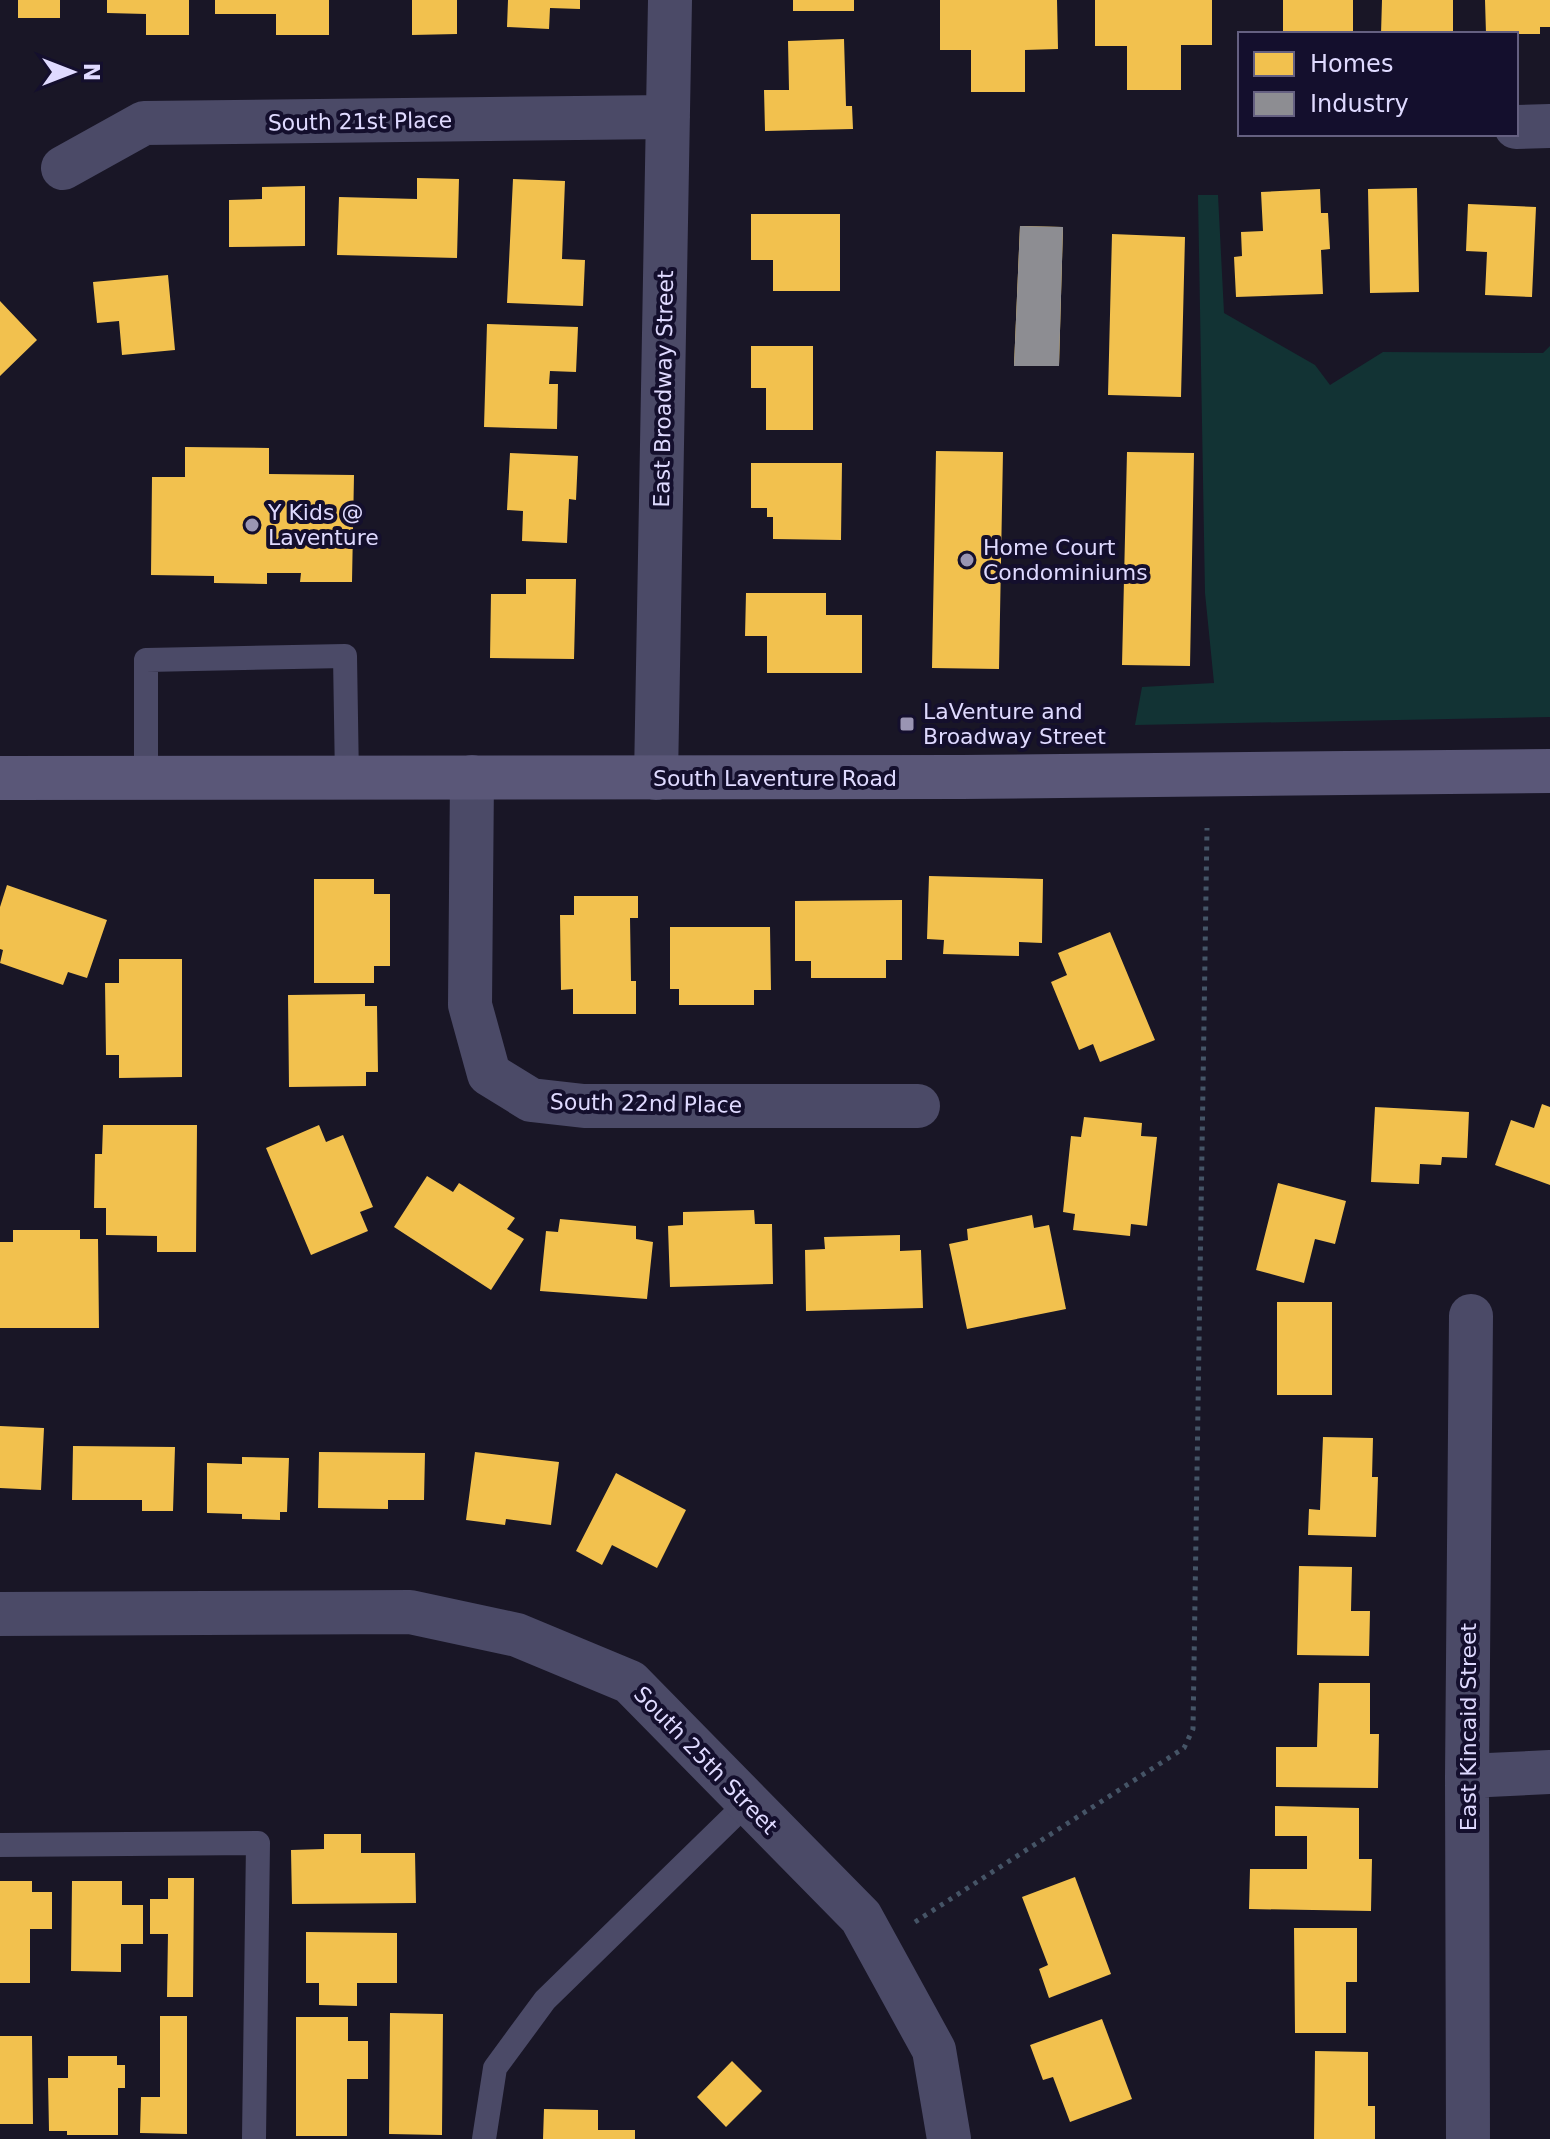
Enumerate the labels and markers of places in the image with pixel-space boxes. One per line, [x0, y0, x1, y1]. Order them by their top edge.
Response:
place label: Y Kids @ Laventure [267, 500, 379, 550]
marker: Y Kids @ Laventure [243, 516, 261, 534]
place label: Home Court Condominiums [983, 535, 1148, 585]
marker: Home Court Condominiums [958, 551, 976, 569]
place label: LaVenture and Broadway Street [923, 699, 1106, 749]
marker: LaVenture and Broadway Street [898, 715, 916, 733]

